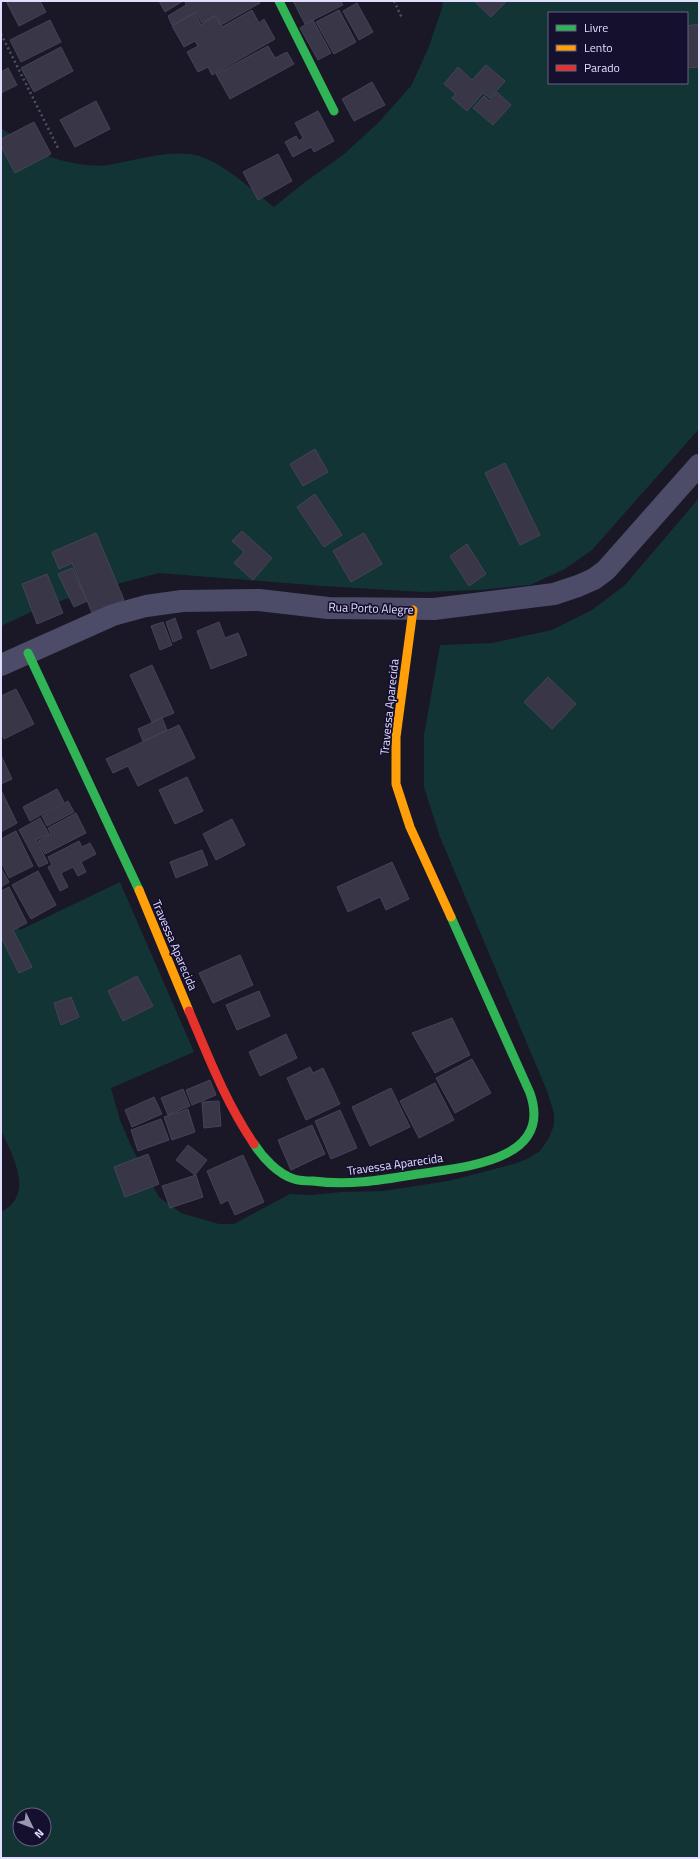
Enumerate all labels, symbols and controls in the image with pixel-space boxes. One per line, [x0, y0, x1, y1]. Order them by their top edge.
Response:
legend [548, 12, 688, 84]
text: Livre [584, 18, 608, 37]
text: Lento [584, 38, 613, 57]
text: Parado [584, 58, 620, 77]
street label: Rua Porto Alegre [328, 597, 414, 619]
street label: Travessa Aparecida [374, 658, 404, 756]
street label: Travessa Aparecida [147, 897, 203, 993]
street label: Travessa Aparecida [346, 1148, 444, 1180]
north arrow [12, 1807, 52, 1847]
text: N [31, 1826, 48, 1842]

